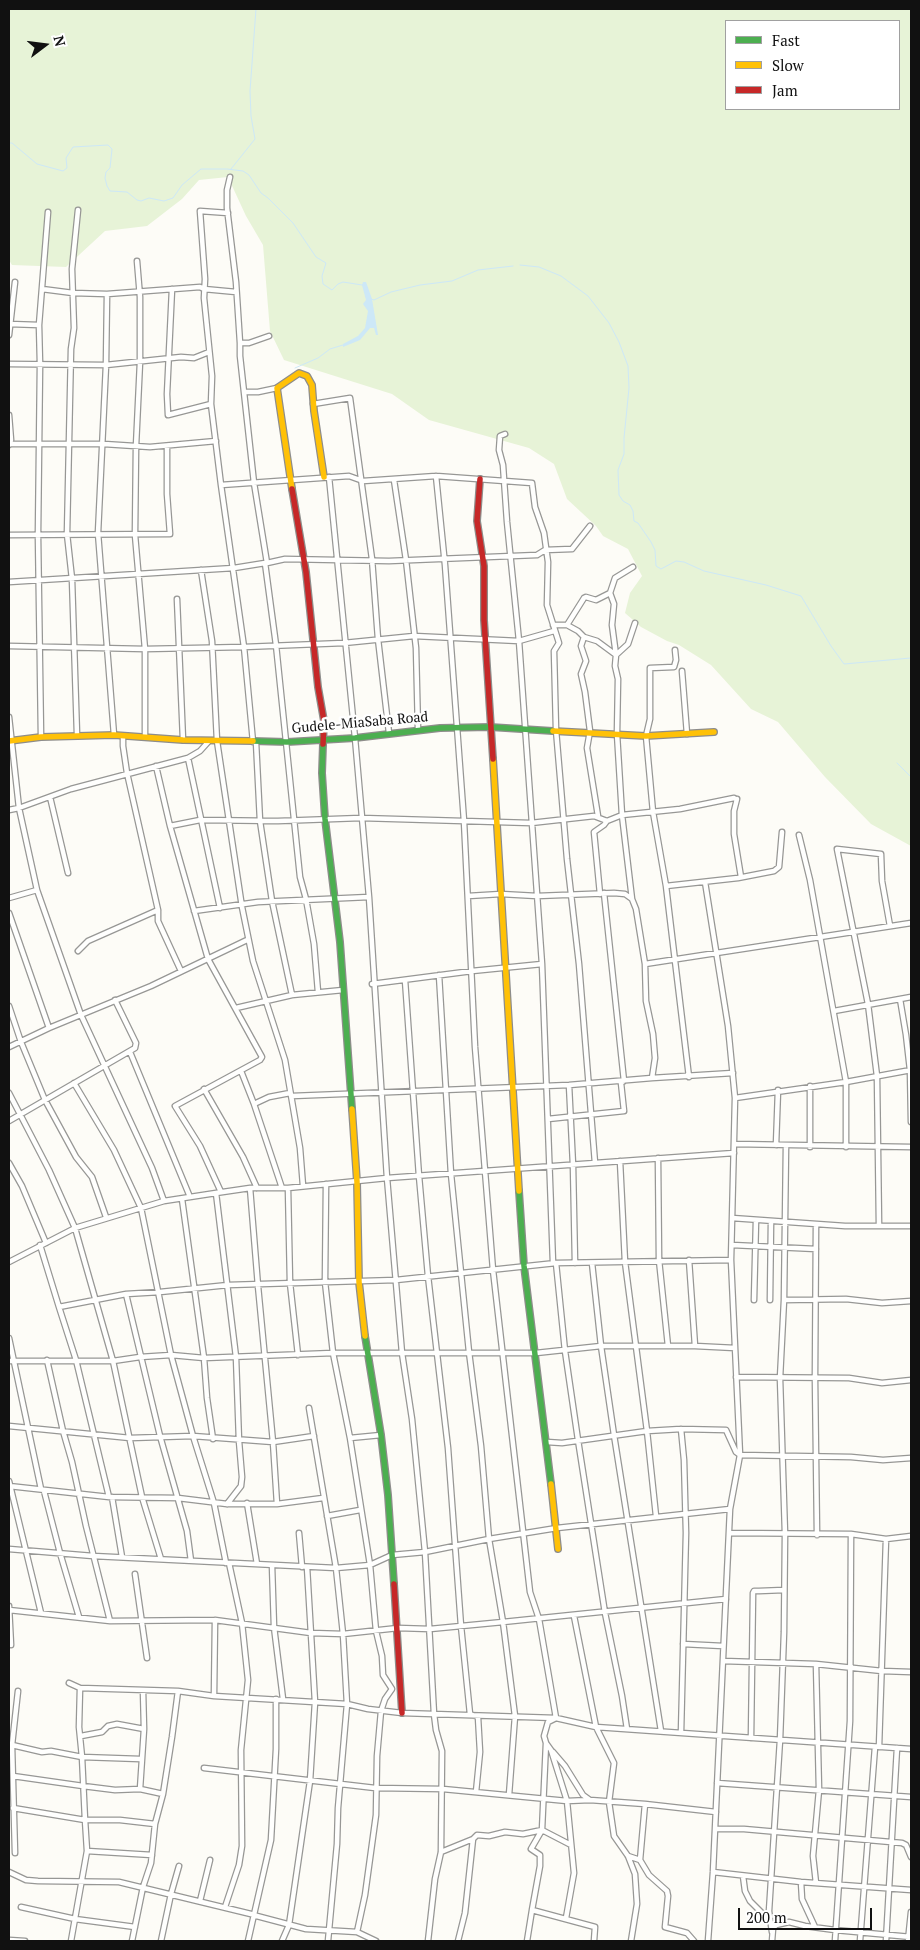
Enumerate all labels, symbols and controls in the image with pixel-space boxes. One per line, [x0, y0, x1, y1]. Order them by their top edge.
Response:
north arrow [20, 20, 70, 70]
legend [725, 20, 900, 110]
text: Fast [772, 30, 800, 50]
text: N [49, 33, 71, 49]
text: Slow [772, 55, 804, 75]
text: Jam [772, 80, 798, 100]
street label: Gudele-MiaSaba Road [291, 709, 429, 737]
scale bar [740, 1898, 874, 1930]
text: 200 m [746, 1907, 787, 1927]

